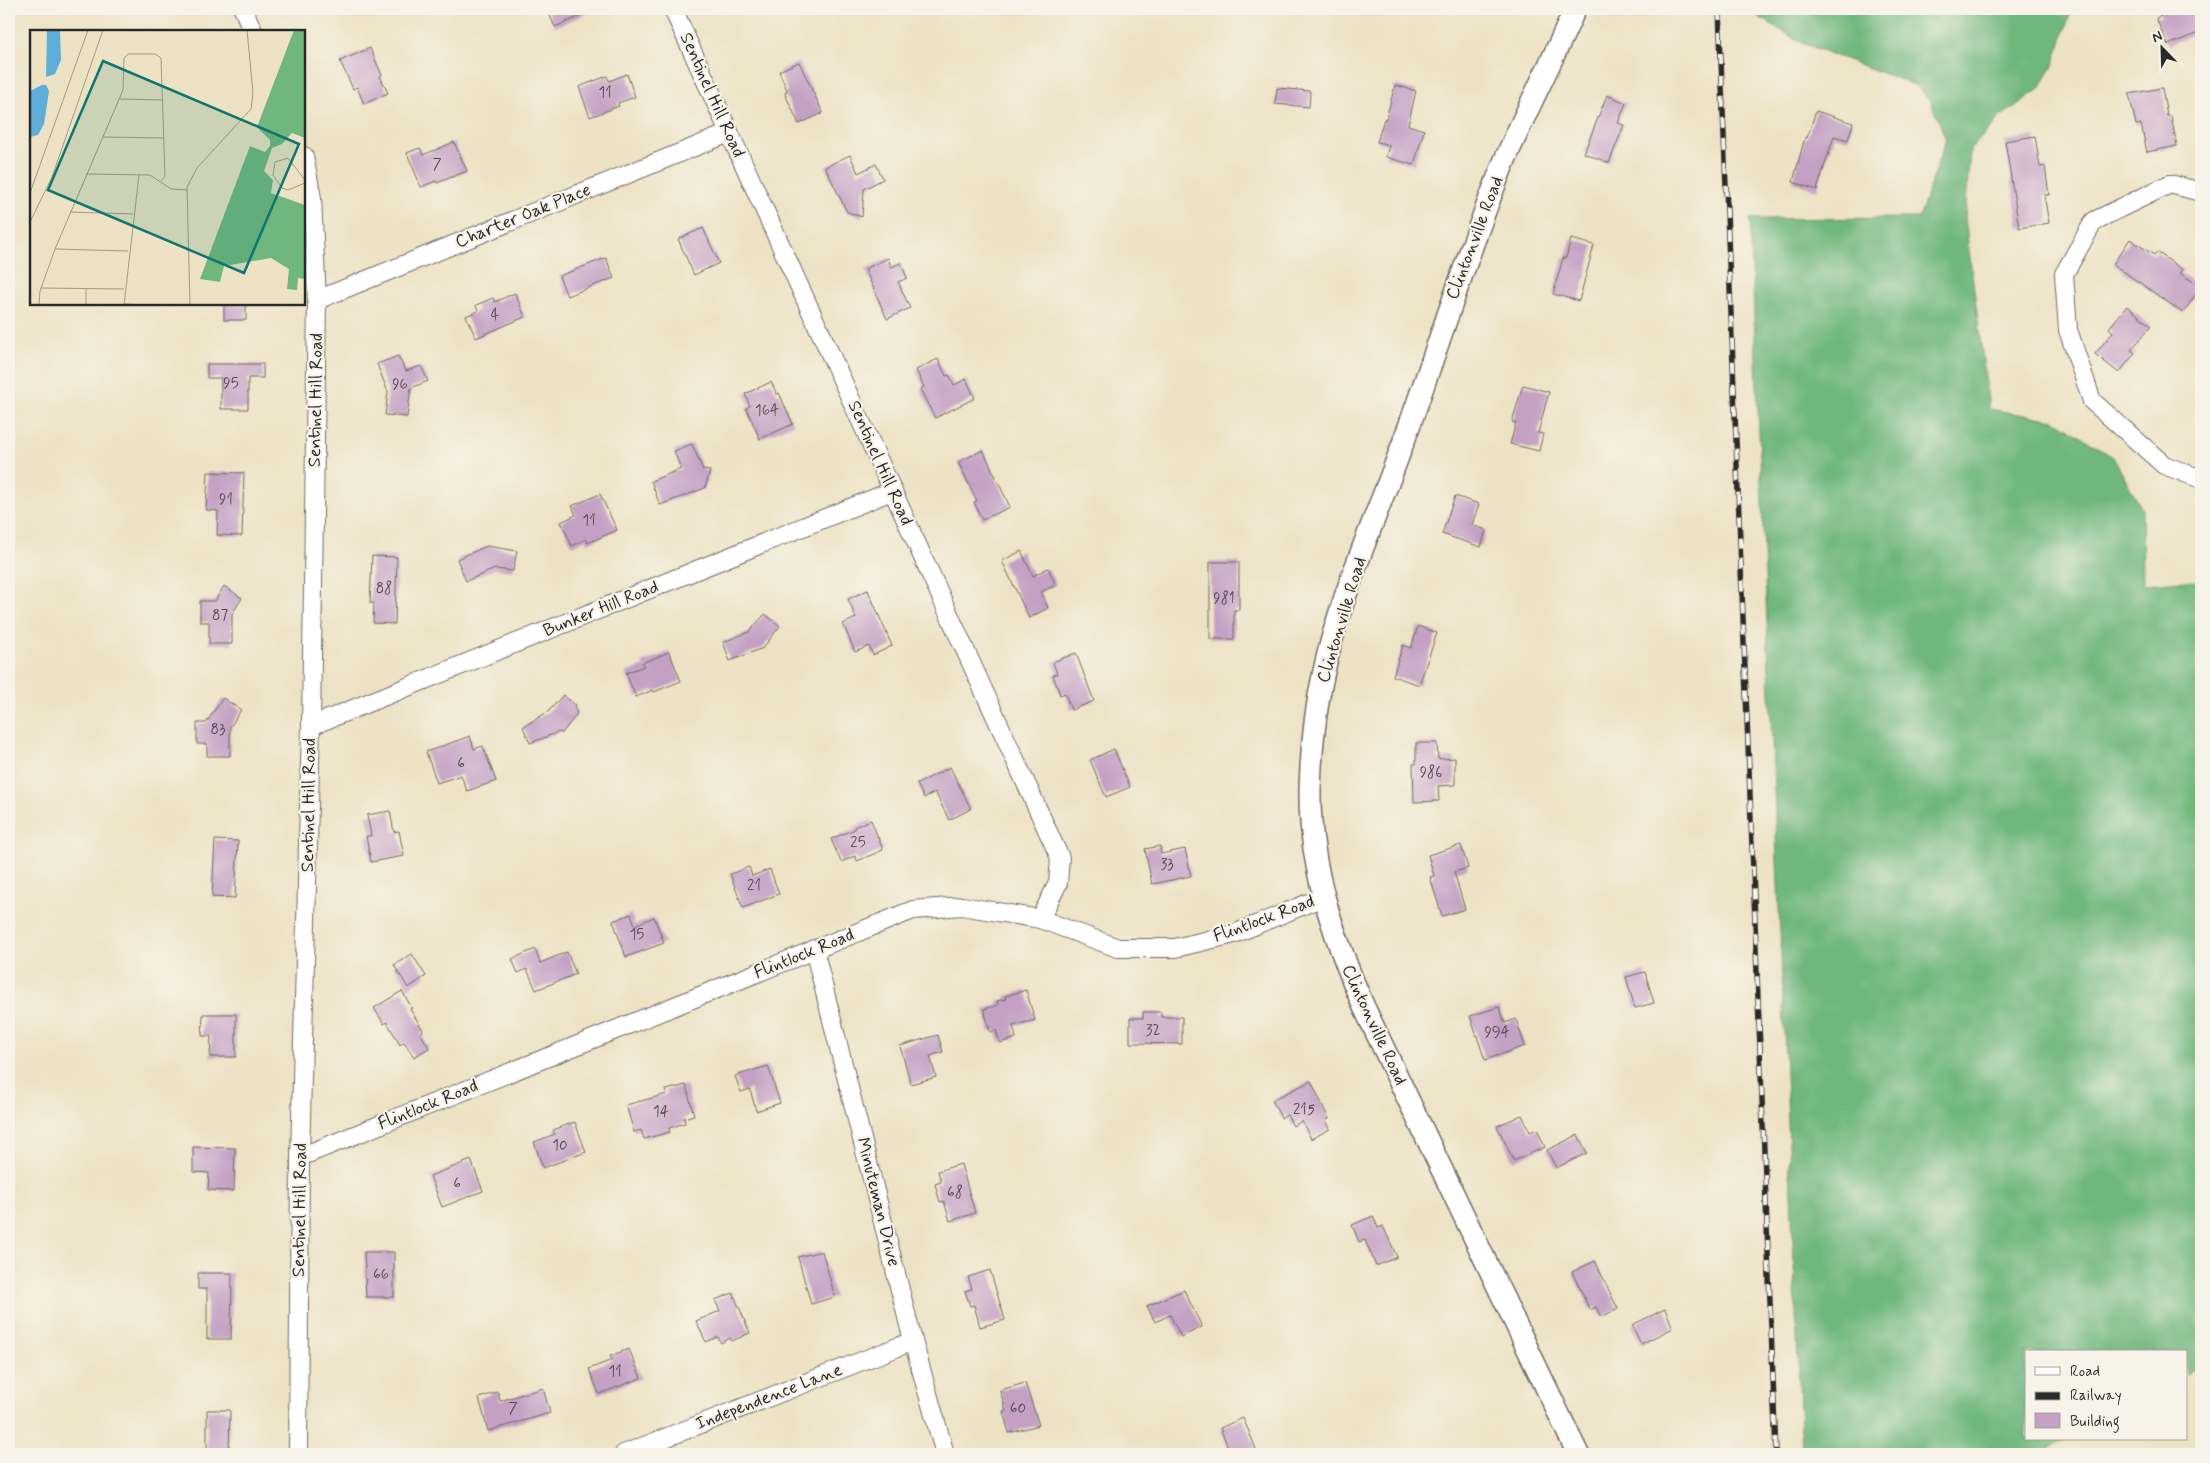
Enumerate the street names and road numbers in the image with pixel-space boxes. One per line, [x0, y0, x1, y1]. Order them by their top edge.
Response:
street label: Sentinel Hill Road [674, 29, 750, 161]
street label: Clintonville Road [1440, 173, 1510, 303]
street label: Charter Oak Place [452, 178, 594, 254]
street label: Sentinel Hill Road [303, 333, 329, 467]
street label: Sentinel Hill Road [842, 397, 918, 529]
street label: Clintonville Road [1311, 554, 1373, 686]
street label: Bunker Hill Road [540, 575, 662, 643]
street label: Sentinel Hill Road [296, 738, 322, 872]
street label: Flintlock Road [1210, 890, 1318, 948]
street label: Flintlock Road [750, 923, 858, 985]
street label: Clintonville Road [1336, 961, 1412, 1089]
street label: Flintlock Road [374, 1074, 482, 1136]
street label: Minuteman Drive [850, 1135, 906, 1269]
street label: Sentinel Hill Road [287, 1143, 313, 1277]
street label: Independence Lane [692, 1358, 846, 1436]

